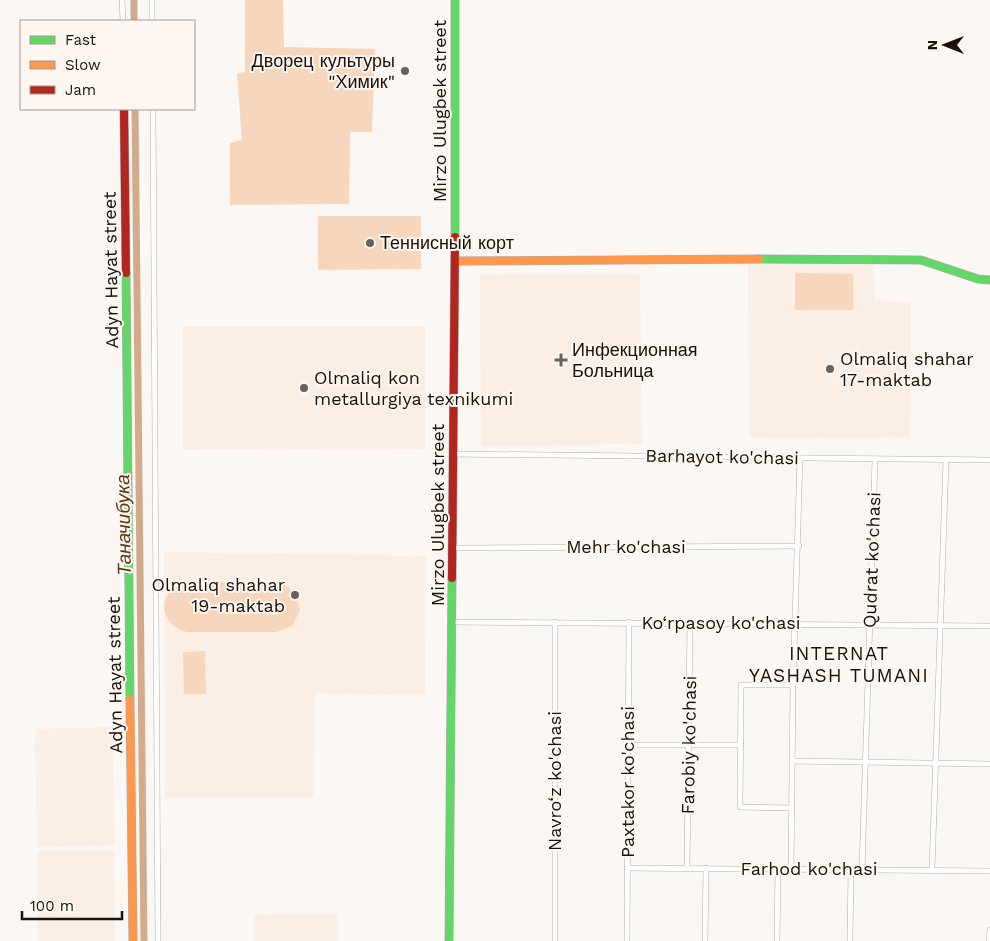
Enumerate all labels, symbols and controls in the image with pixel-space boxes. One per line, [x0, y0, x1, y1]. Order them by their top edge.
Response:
street label: Mirzo Ulugbek street [429, 19, 450, 202]
legend [20, 20, 195, 110]
north arrow [920, 20, 970, 70]
text: Fast [65, 31, 97, 49]
text: N [924, 40, 940, 50]
place label: Дворец культуры "Химик" [252, 50, 395, 92]
text: Slow [65, 56, 101, 74]
marker: Дворец культуры "Химик" [399, 65, 411, 77]
text: Jam [65, 81, 96, 99]
street label: Adyn Hayat street [99, 191, 122, 349]
place label: Теннисный корт [380, 232, 514, 253]
marker: Теннисный корт [364, 237, 376, 249]
place label: Инфекционная Больница [572, 339, 698, 381]
place label: Olmaliq shahar 17-maktab [840, 348, 974, 390]
marker: Инфекционная Больница [554, 353, 568, 367]
marker: Olmaliq shahar 17-maktab [824, 363, 836, 375]
place label: Olmaliq kon metallurgiya texnikumi [314, 367, 513, 409]
marker: Olmaliq kon metallurgiya texnikumi [298, 382, 310, 394]
street label: Mirzo Ulugbek street [427, 423, 448, 606]
street label: Barhayot ko'chasi [645, 445, 799, 468]
water label: Таначибука [111, 474, 136, 576]
street label: Qudrat ko'chasi [859, 491, 884, 628]
street label: Mehr ko'chasi [566, 536, 686, 557]
place label: Olmaliq shahar 19-maktab [151, 574, 285, 616]
marker: Olmaliq shahar 19-maktab [289, 589, 301, 601]
street label: Adyn Hayat street [103, 596, 126, 754]
street label: Ko‘rpasoy ko'chasi [641, 612, 801, 633]
district label: INTERNAT YASHASH TUMANI [749, 642, 929, 687]
street label: Farobiy ko'chasi [677, 675, 700, 815]
street label: Paxtakor ko'chasi [617, 706, 638, 858]
street label: Navro‘z ko'chasi [544, 711, 565, 851]
street label: Farhod ko'chasi [741, 858, 877, 879]
scale bar [22, 888, 122, 920]
text: 100 m [30, 897, 74, 915]

